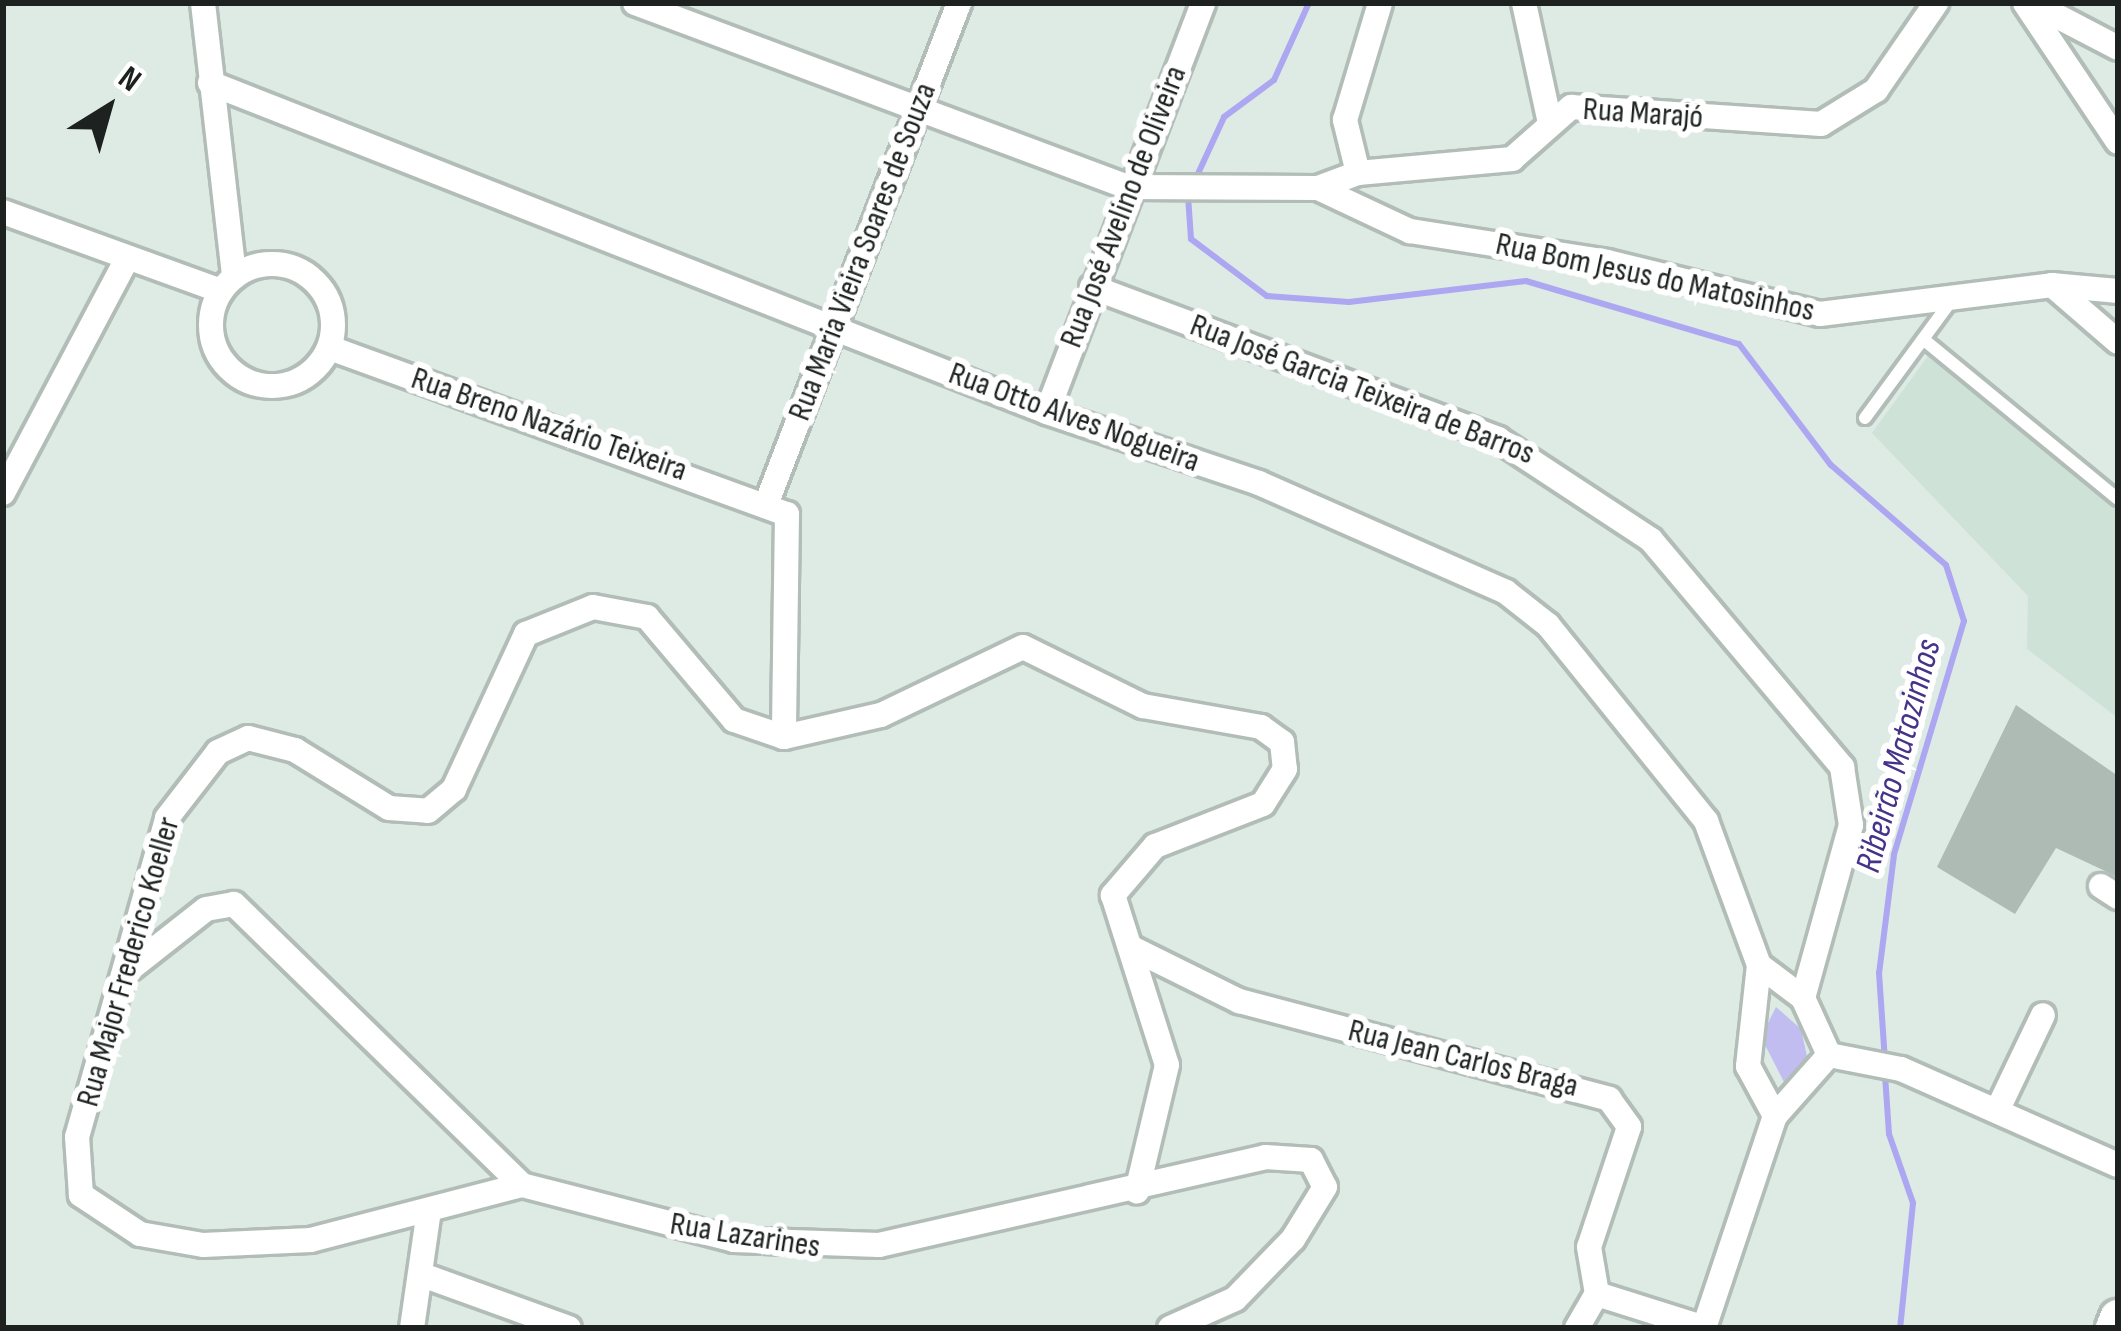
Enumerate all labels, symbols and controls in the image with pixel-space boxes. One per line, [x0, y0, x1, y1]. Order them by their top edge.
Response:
north arrow [48, 48, 168, 168]
text: N [111, 58, 149, 101]
street label: Rua José Avelino de Oliveira [1052, 61, 1196, 353]
street label: Rua Maria Vieira Soares de Souza [780, 78, 946, 426]
street label: Rua Marajó [1581, 90, 1705, 138]
street label: Rua Bom Jesus do Matosinhos [1492, 225, 1818, 331]
street label: Rua José Garcia Teixeira de Barros [1184, 306, 1540, 474]
street label: Rua Otto Alves Nogueira [943, 354, 1205, 482]
street label: Rua Breno Nazário Teixeira [406, 359, 692, 491]
water label: Ribeirão Matozinhos [1847, 635, 1951, 877]
street label: Rua Major Frederico Koeller [69, 813, 189, 1111]
street label: Rua Jean Carlos Braga [1344, 1011, 1582, 1107]
street label: Rua Lazarines [667, 1205, 823, 1267]

